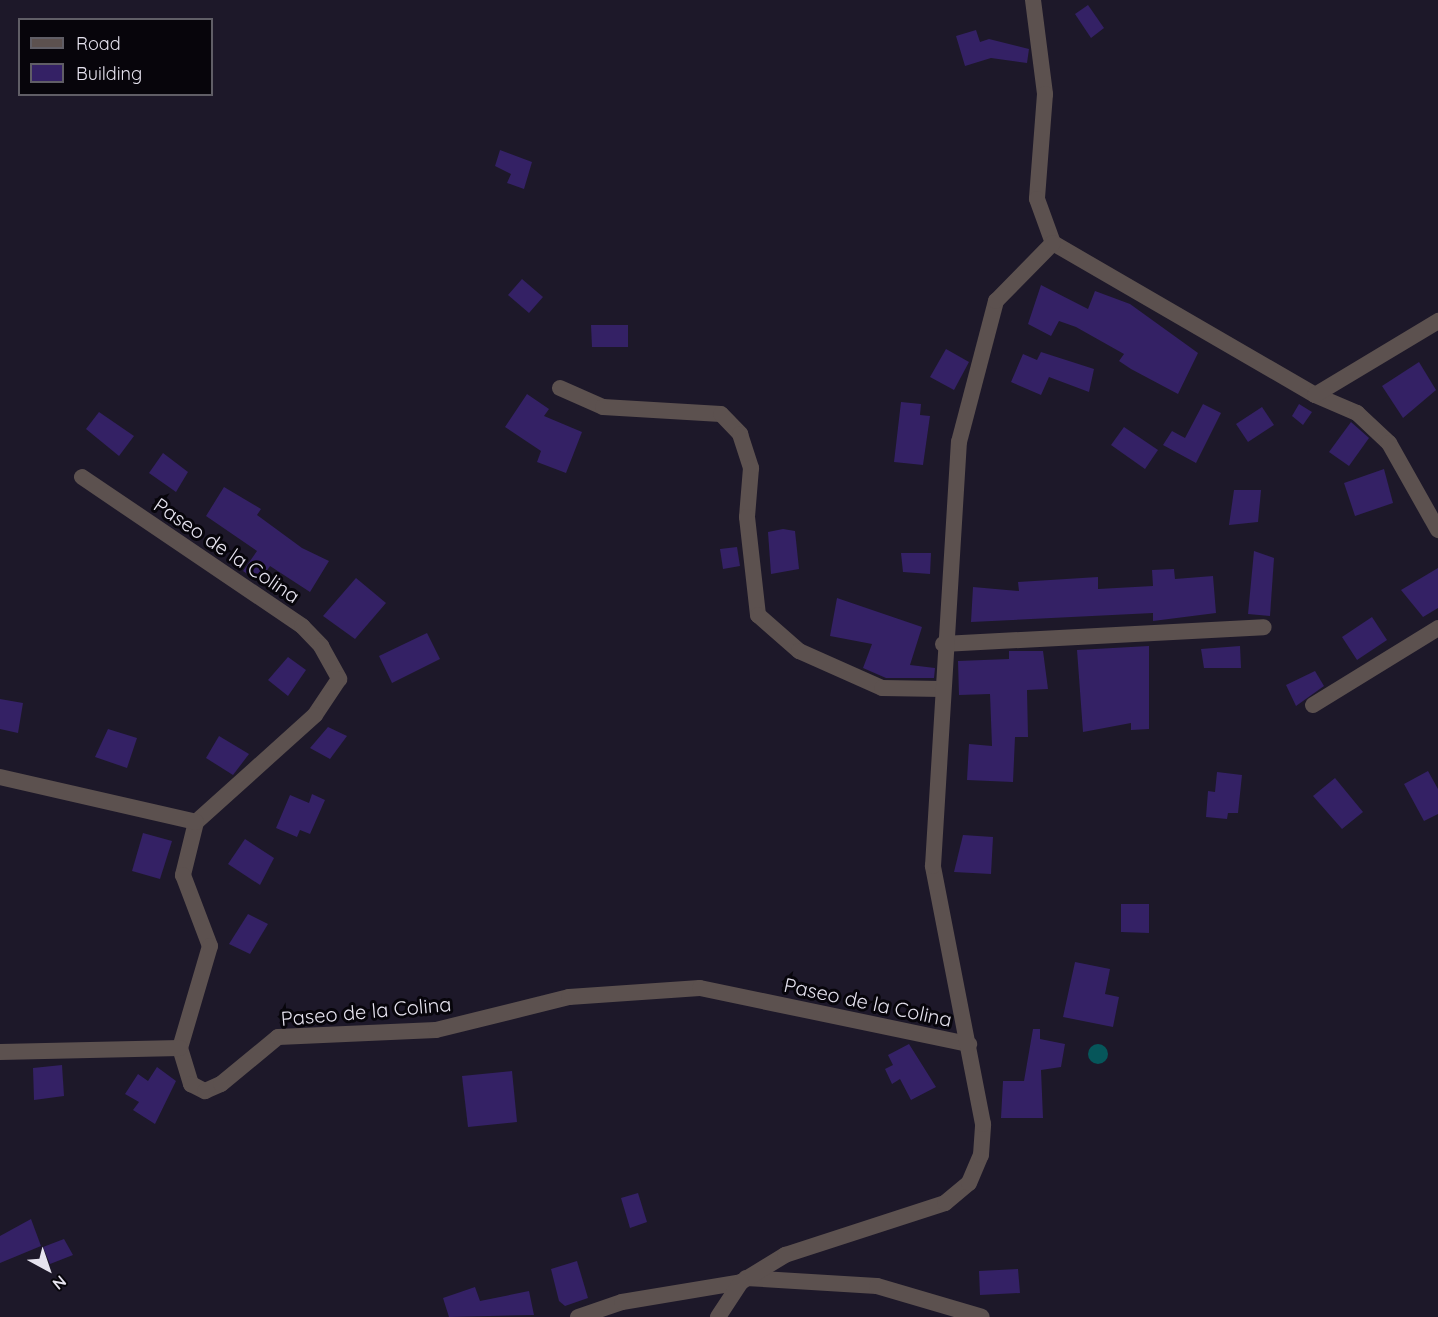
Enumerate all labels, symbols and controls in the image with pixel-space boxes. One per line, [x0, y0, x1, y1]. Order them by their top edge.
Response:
legend [18, 18, 213, 96]
text: Road [76, 32, 121, 55]
text: Building [76, 62, 142, 85]
street label: Paseo de la Colina [149, 492, 305, 608]
street label: Paseo de la Colina [782, 972, 954, 1032]
street label: Paseo de la Colina [280, 992, 452, 1030]
north arrow [18, 1239, 78, 1299]
text: N [49, 1271, 71, 1294]

